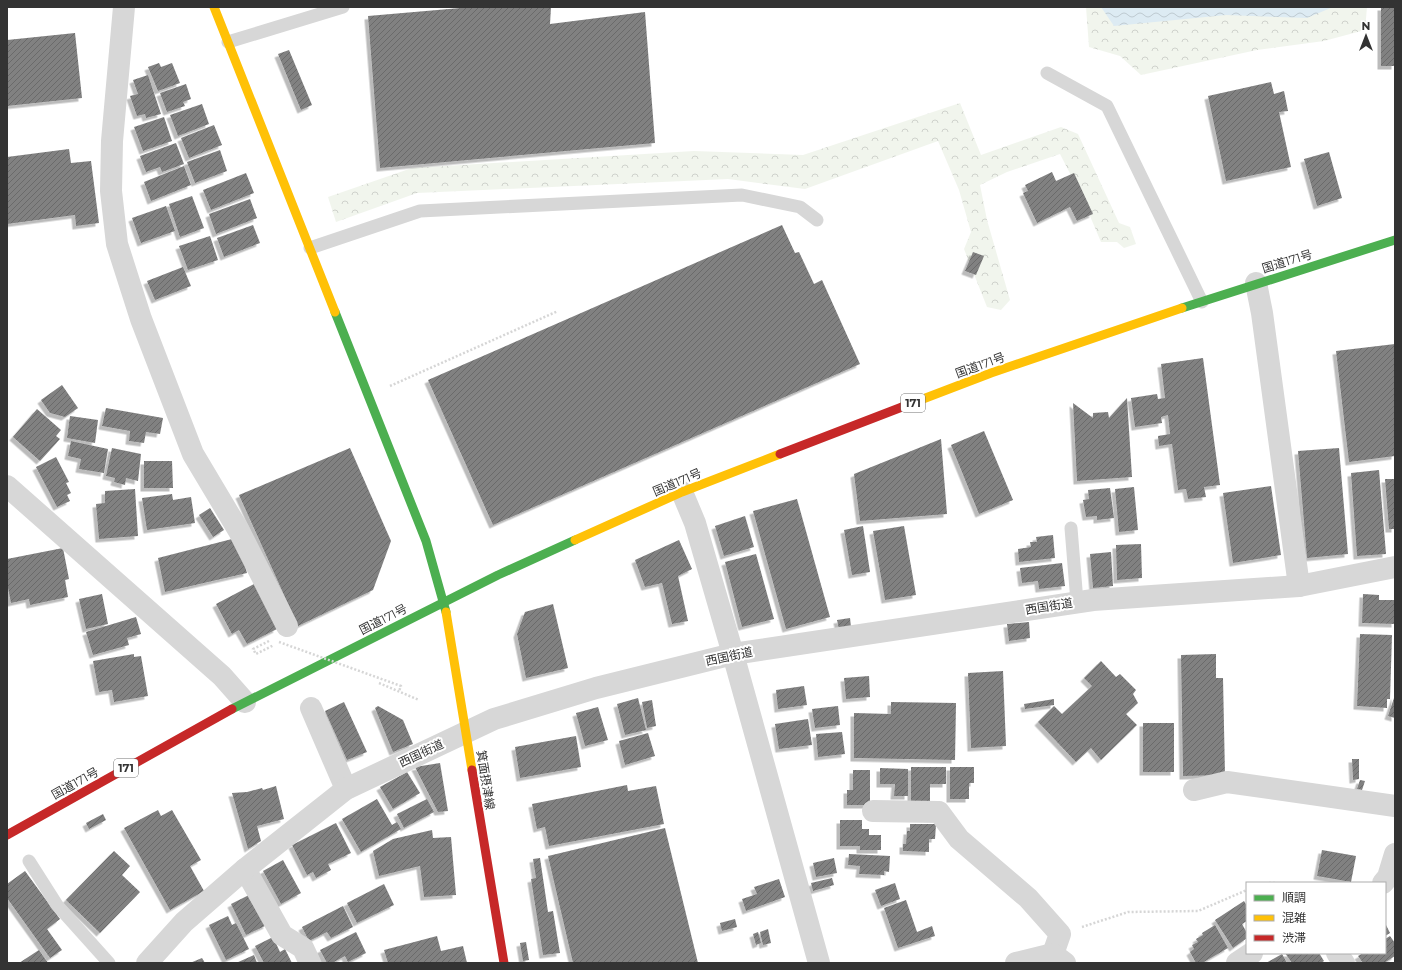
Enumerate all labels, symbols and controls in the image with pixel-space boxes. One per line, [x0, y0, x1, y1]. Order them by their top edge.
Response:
north arrow [1346, 16, 1386, 56]
text: N [1362, 19, 1370, 33]
street label: 国道171号 [1260, 246, 1314, 276]
street label: 国道171号 [953, 349, 1007, 381]
road number: 171 [901, 394, 925, 412]
street label: 国道171号 [650, 465, 704, 499]
street label: 西国街道 [1024, 595, 1074, 617]
street label: 国道171号 [356, 601, 410, 637]
street label: 西国街道 [704, 644, 754, 668]
street label: 西国街道 [396, 736, 446, 770]
street label: 箕面摂津線 [474, 749, 498, 811]
road number: 171 [114, 759, 138, 777]
street label: 国道171号 [49, 764, 101, 802]
legend [1246, 882, 1386, 954]
text: 順調 [1282, 890, 1306, 905]
text: 混雑 [1282, 910, 1306, 925]
text: 渋滞 [1282, 930, 1306, 945]

